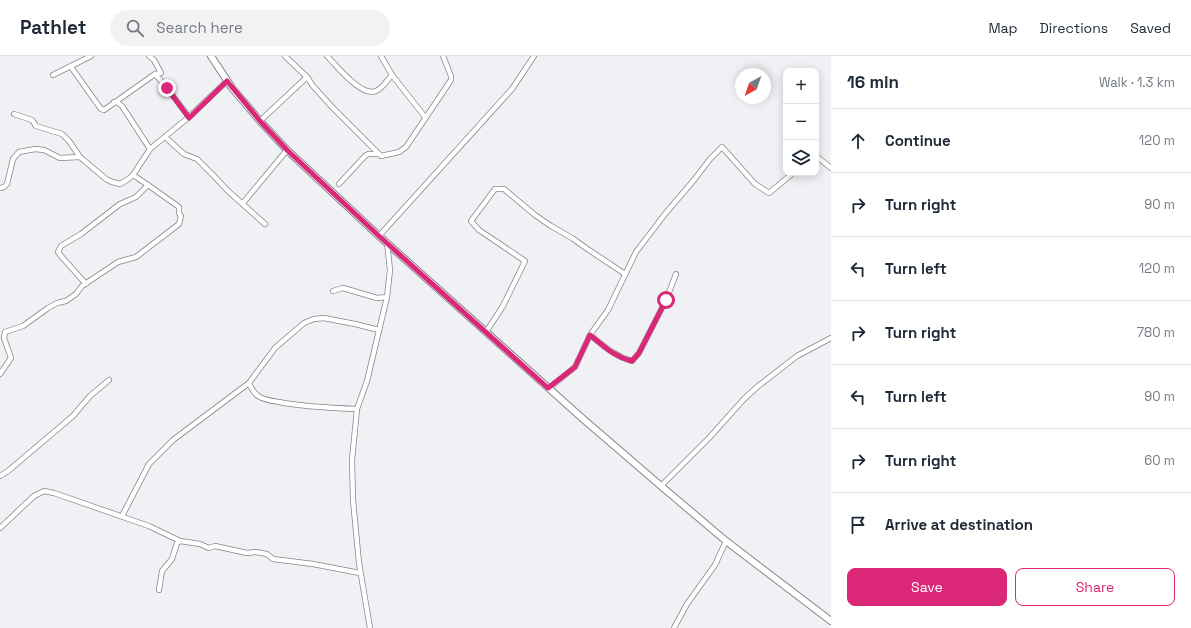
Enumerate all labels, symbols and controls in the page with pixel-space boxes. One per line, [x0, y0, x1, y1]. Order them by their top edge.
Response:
search box [110, 10, 390, 46]
text: Pathlet [20, 15, 86, 40]
icon: search [124, 17, 146, 39]
text: Search here [156, 18, 243, 37]
text: Map [988, 19, 1018, 37]
text: Directions [1040, 19, 1108, 37]
text: Saved [1130, 19, 1171, 37]
north arrow [735, 68, 771, 104]
map controls [783, 68, 819, 176]
button: + [783, 68, 819, 104]
text: 16 min [847, 71, 899, 93]
text: Walk · 1.3 km [1099, 74, 1175, 91]
route end [158, 79, 176, 97]
button: − [783, 104, 819, 140]
icon: ahead [847, 130, 869, 152]
text: Continue [885, 131, 951, 150]
text: 120 m [1139, 132, 1175, 149]
button: layers [783, 140, 819, 176]
icon: right [847, 194, 869, 216]
text: Turn right [885, 195, 956, 214]
text: 90 m [1144, 196, 1175, 213]
icon: left [847, 258, 869, 280]
text: Turn left [885, 259, 947, 278]
text: 120 m [1139, 260, 1175, 277]
route start [657, 291, 675, 309]
icon: right [847, 322, 869, 344]
text: Turn right [885, 323, 956, 342]
text: 780 m [1137, 324, 1175, 341]
icon: left [847, 386, 869, 408]
text: Turn left [885, 387, 947, 406]
text: 90 m [1144, 388, 1175, 405]
icon: right [847, 450, 869, 472]
text: Turn right [885, 451, 956, 470]
text: 60 m [1144, 452, 1175, 469]
icon: arrive [847, 514, 869, 536]
text: Arrive at destination [885, 515, 1033, 534]
button: Save [847, 568, 1007, 606]
button: Share [1015, 568, 1175, 606]

